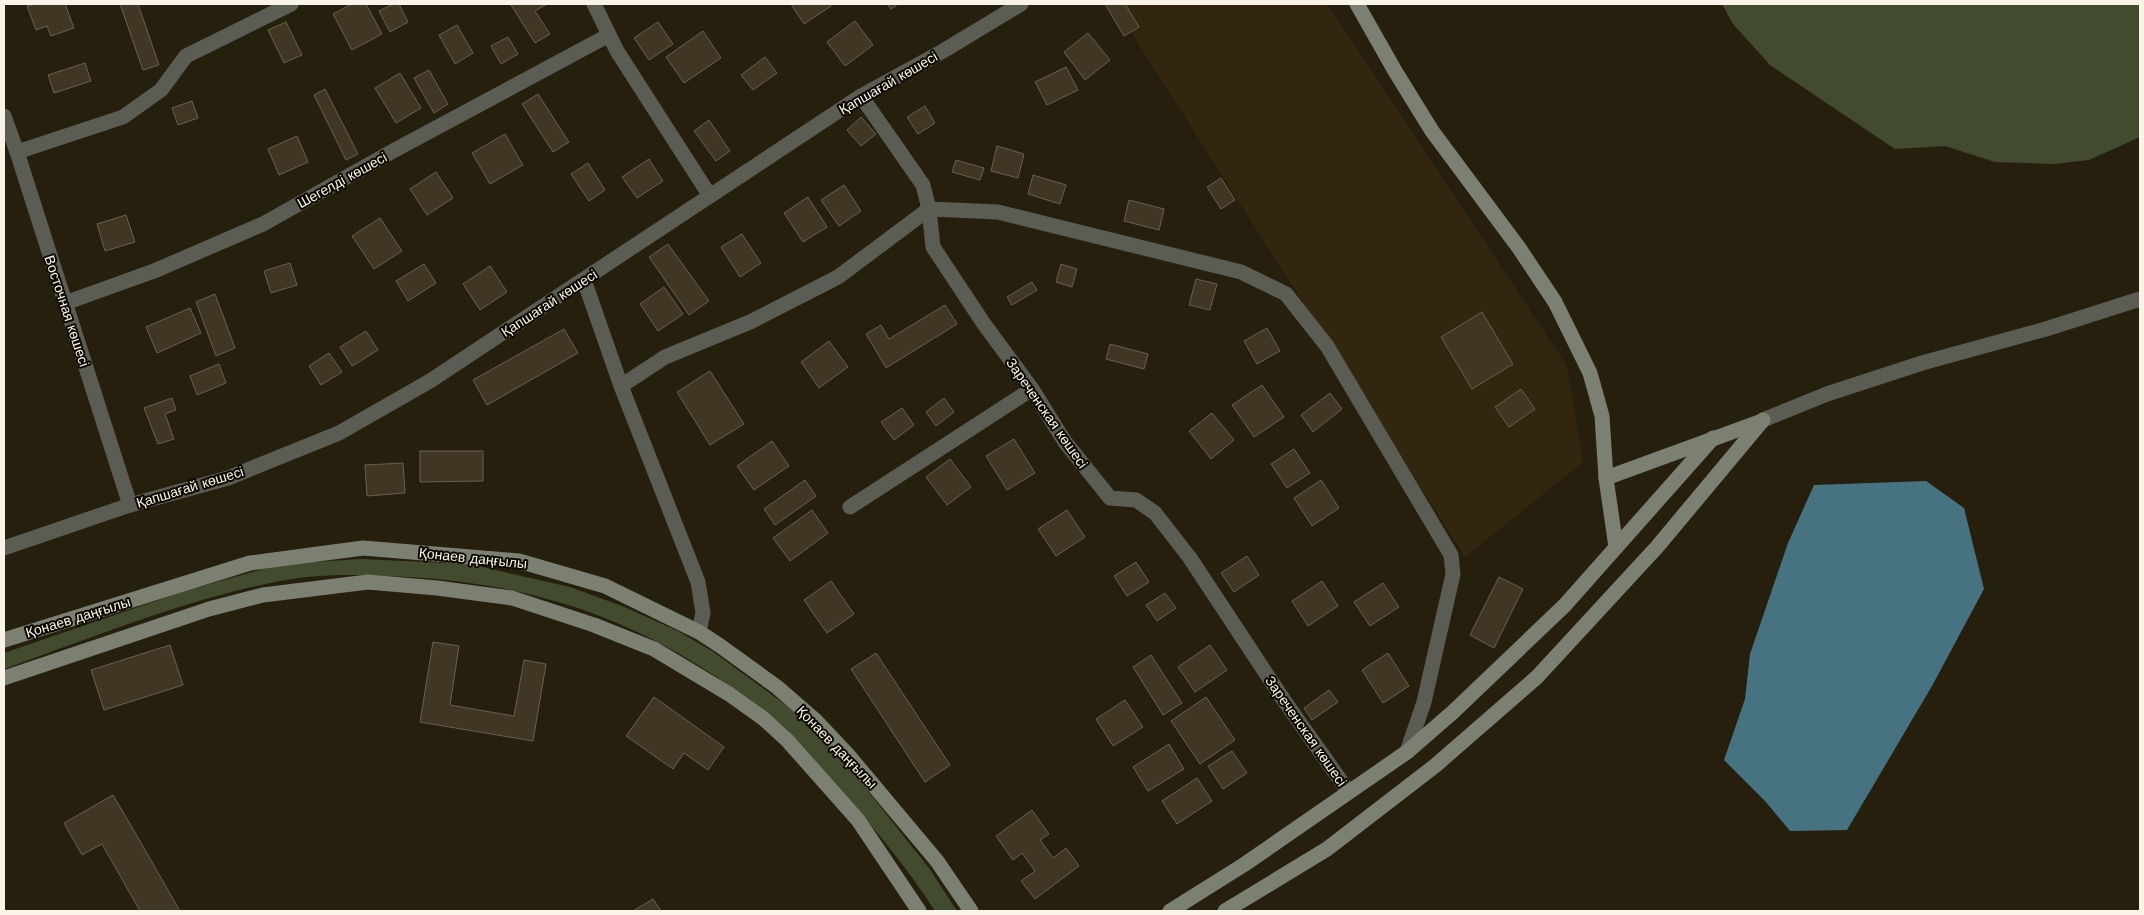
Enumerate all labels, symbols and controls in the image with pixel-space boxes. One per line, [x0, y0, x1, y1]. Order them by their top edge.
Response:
street label: Қапшағай көшесі [836, 48, 940, 118]
street label: Шегелді көшесі [294, 149, 390, 211]
street label: Восточная көшесі [41, 253, 93, 369]
street label: Қапшағай көшесі [498, 266, 600, 340]
street label: Зареченская көшесі [1003, 355, 1091, 471]
street label: Қапшағай көшесі [135, 463, 245, 511]
street label: Қонаев даңғылы [418, 544, 528, 572]
street label: Қонаев даңғылы [24, 593, 132, 641]
street label: Зареченская көшесі [1262, 673, 1350, 789]
street label: Қонаев даңғылы [794, 702, 880, 792]

